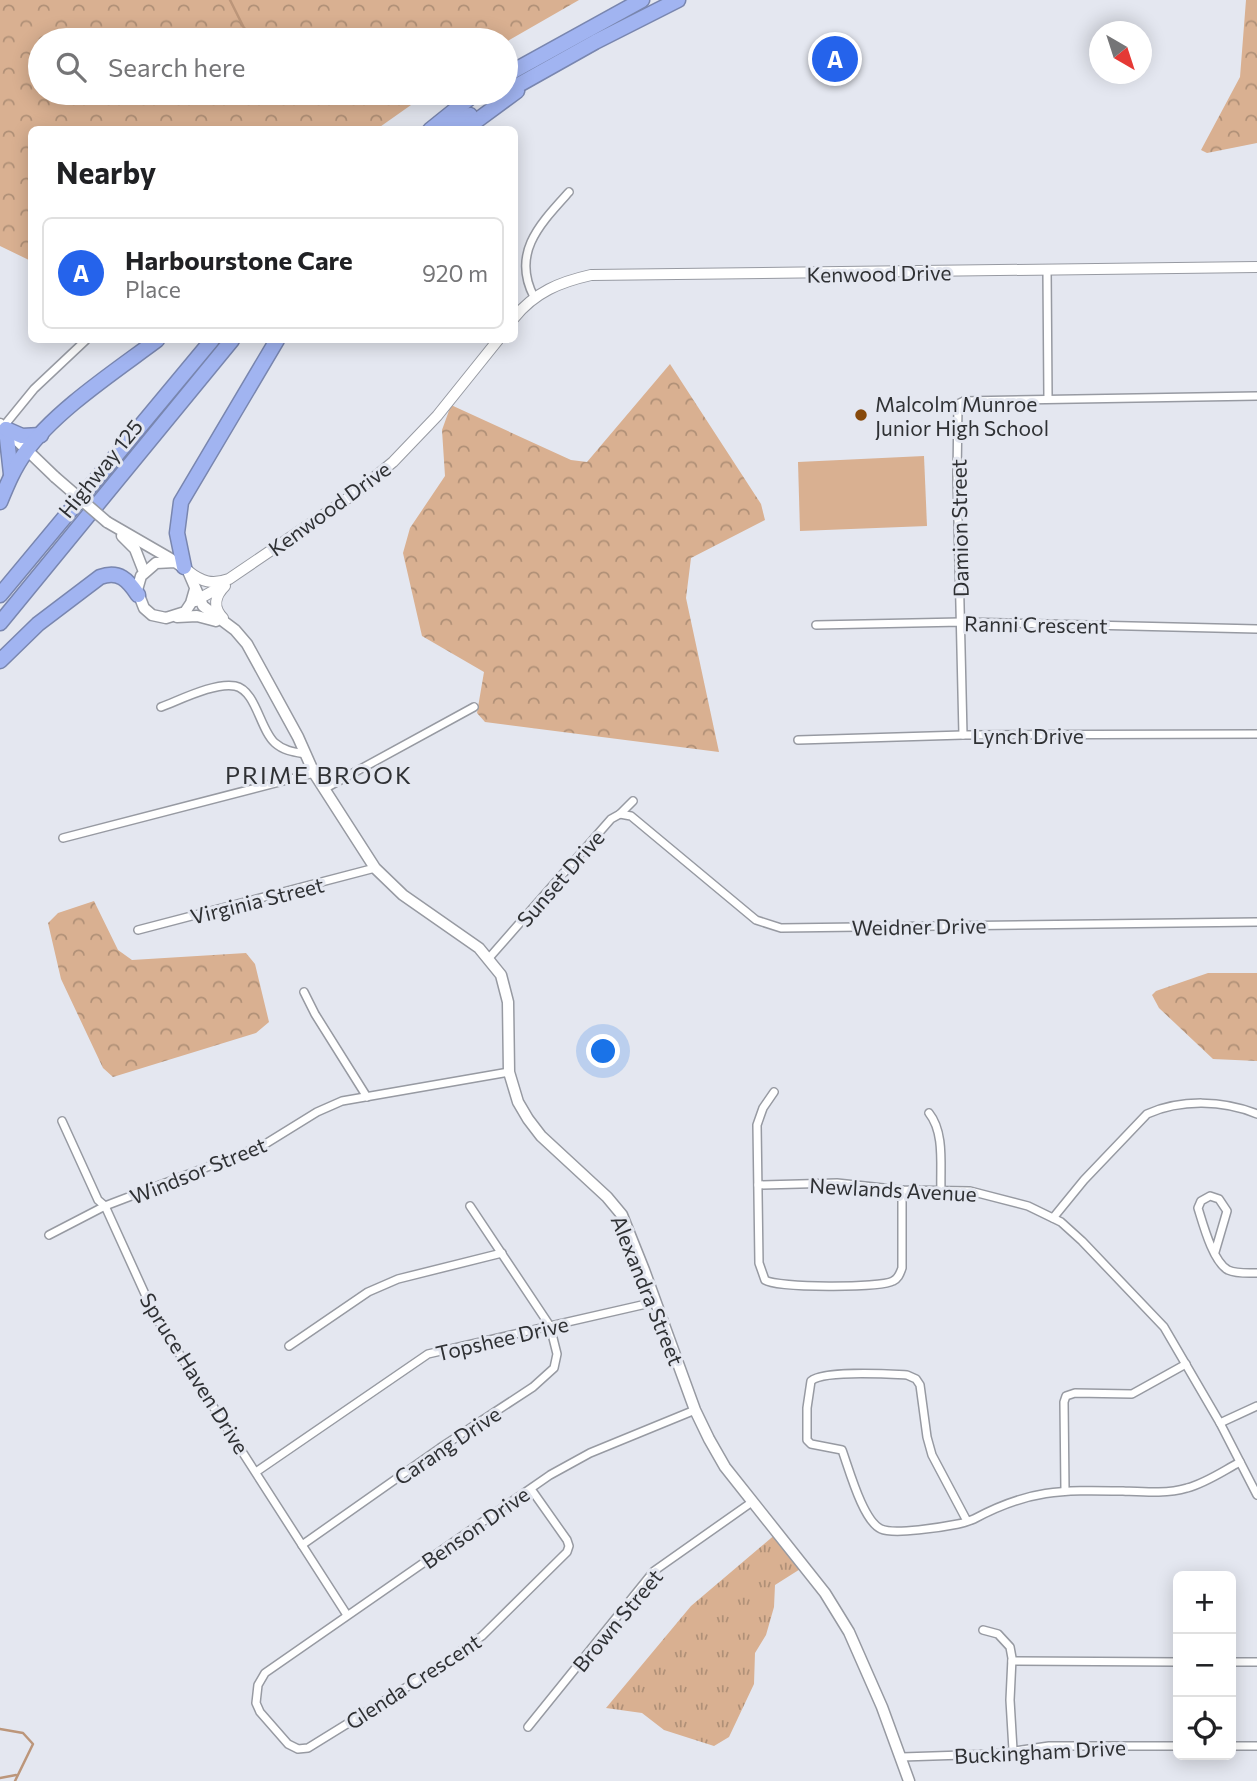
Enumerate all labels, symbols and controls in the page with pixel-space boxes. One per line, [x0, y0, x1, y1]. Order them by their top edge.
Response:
north arrow [1089, 21, 1152, 84]
search box [28, 28, 518, 105]
pin: A [812, 33, 858, 85]
icon: search [52, 48, 90, 86]
text: Search here [108, 51, 246, 82]
text: Nearby [56, 153, 156, 190]
text: Harbourstone Care [125, 244, 353, 275]
text: A [73, 259, 89, 287]
text: 920 m [422, 259, 488, 287]
street label: Kenwood Drive [806, 259, 952, 287]
text: Place [125, 275, 181, 303]
place label: Malcolm Munroe Junior High School [875, 391, 1049, 440]
marker: Malcolm Munroe Junior High School [853, 407, 869, 423]
street label: Highway 125 [53, 414, 147, 522]
street label: Kenwood Drive [263, 455, 395, 561]
street label: Damion Street [945, 459, 973, 597]
street label: Ranni Crescent [964, 610, 1108, 638]
street label: Lynch Drive [972, 723, 1084, 748]
district label: PRIME BROOK [225, 760, 413, 789]
street label: Sunset Drive [511, 825, 609, 931]
street label: Virginia Street [188, 871, 326, 929]
street label: Weidner Drive [851, 912, 987, 940]
your location [586, 1034, 620, 1068]
street label: Windsor Street [126, 1131, 270, 1209]
street label: Newlands Avenue [809, 1172, 977, 1206]
street label: Alexandra Street [606, 1211, 690, 1369]
street label: Spruce Haven Drive [135, 1288, 255, 1458]
street label: Topshee Drive [433, 1311, 571, 1365]
street label: Carang Drive [389, 1400, 505, 1490]
street label: Benson Drive [416, 1481, 534, 1573]
street label: Brown Street [567, 1564, 667, 1676]
map controls [1173, 1571, 1236, 1760]
button: + [1173, 1571, 1236, 1634]
street label: Glenda Crescent [341, 1628, 485, 1734]
button: − [1173, 1634, 1236, 1697]
button: locate [1173, 1697, 1236, 1760]
street label: Buckingham Drive [953, 1734, 1127, 1768]

